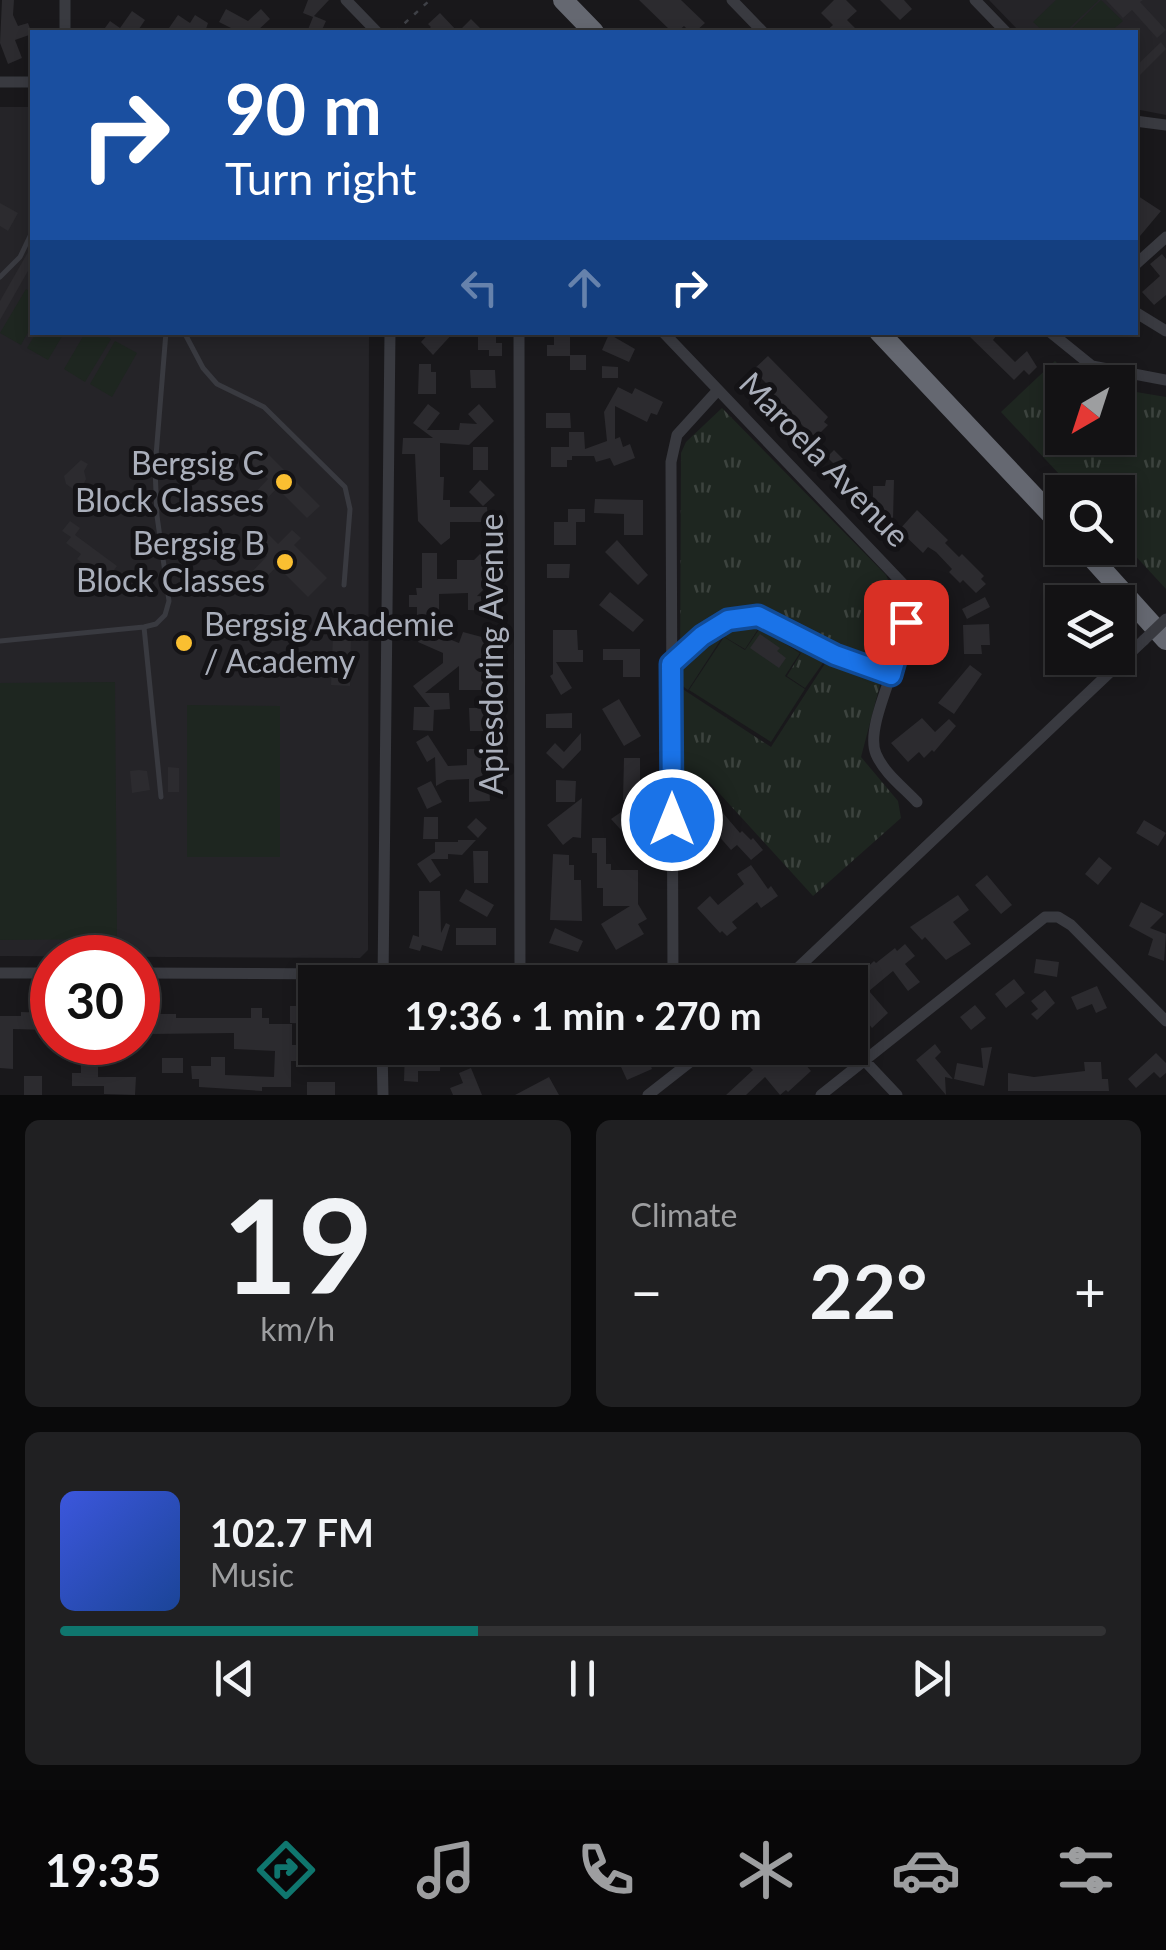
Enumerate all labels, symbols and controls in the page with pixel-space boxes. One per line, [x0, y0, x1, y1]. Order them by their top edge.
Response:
text: 90 m [225, 66, 382, 150]
icon: right [60, 70, 190, 200]
text: Turn right [225, 151, 416, 205]
icon: left [452, 260, 507, 315]
icon: ahead [557, 260, 612, 315]
icon: right [662, 260, 717, 315]
street label: Maroela Avenue [732, 364, 918, 554]
north arrow [1045, 365, 1135, 455]
map controls [1045, 365, 1135, 675]
place label: Bergsig C Block Classes [75, 443, 264, 519]
marker: Bergsig C Block Classes [273, 471, 295, 493]
button: search [1045, 475, 1135, 565]
street label: Apiesdoring Avenue [471, 514, 510, 794]
place label: Bergsig B Block Classes [76, 523, 265, 599]
marker: Bergsig B Block Classes [274, 551, 296, 573]
pin [864, 580, 949, 665]
button: layers [1045, 585, 1135, 675]
icon: arrive [879, 595, 934, 650]
place label: Bergsig Akademie / Academy [204, 604, 454, 680]
marker: Bergsig Akademie / Academy [173, 632, 195, 654]
position arrow [620, 768, 724, 872]
speed limit sign: 30 [30, 935, 160, 1065]
text: 19:36 · 1 min · 270 m [404, 992, 762, 1038]
text: 19 [222, 1166, 373, 1322]
text: Climate [631, 1195, 737, 1234]
text: 22° [809, 1245, 927, 1335]
text: − [631, 1258, 662, 1324]
text: + [1074, 1258, 1106, 1324]
text: km/h [260, 1309, 335, 1348]
text: 102.7 FM [210, 1509, 374, 1555]
text: Music [210, 1555, 294, 1594]
icon: previous [207, 1651, 262, 1706]
icon: pause [555, 1651, 610, 1706]
icon: next [904, 1651, 959, 1706]
icon: directions [251, 1835, 321, 1905]
icon: music [411, 1835, 481, 1905]
icon: phone [571, 1835, 641, 1905]
icon: climate [731, 1835, 801, 1905]
icon: car [891, 1835, 961, 1905]
icon: filters [1051, 1835, 1121, 1905]
text: 19:35 [45, 1843, 161, 1897]

